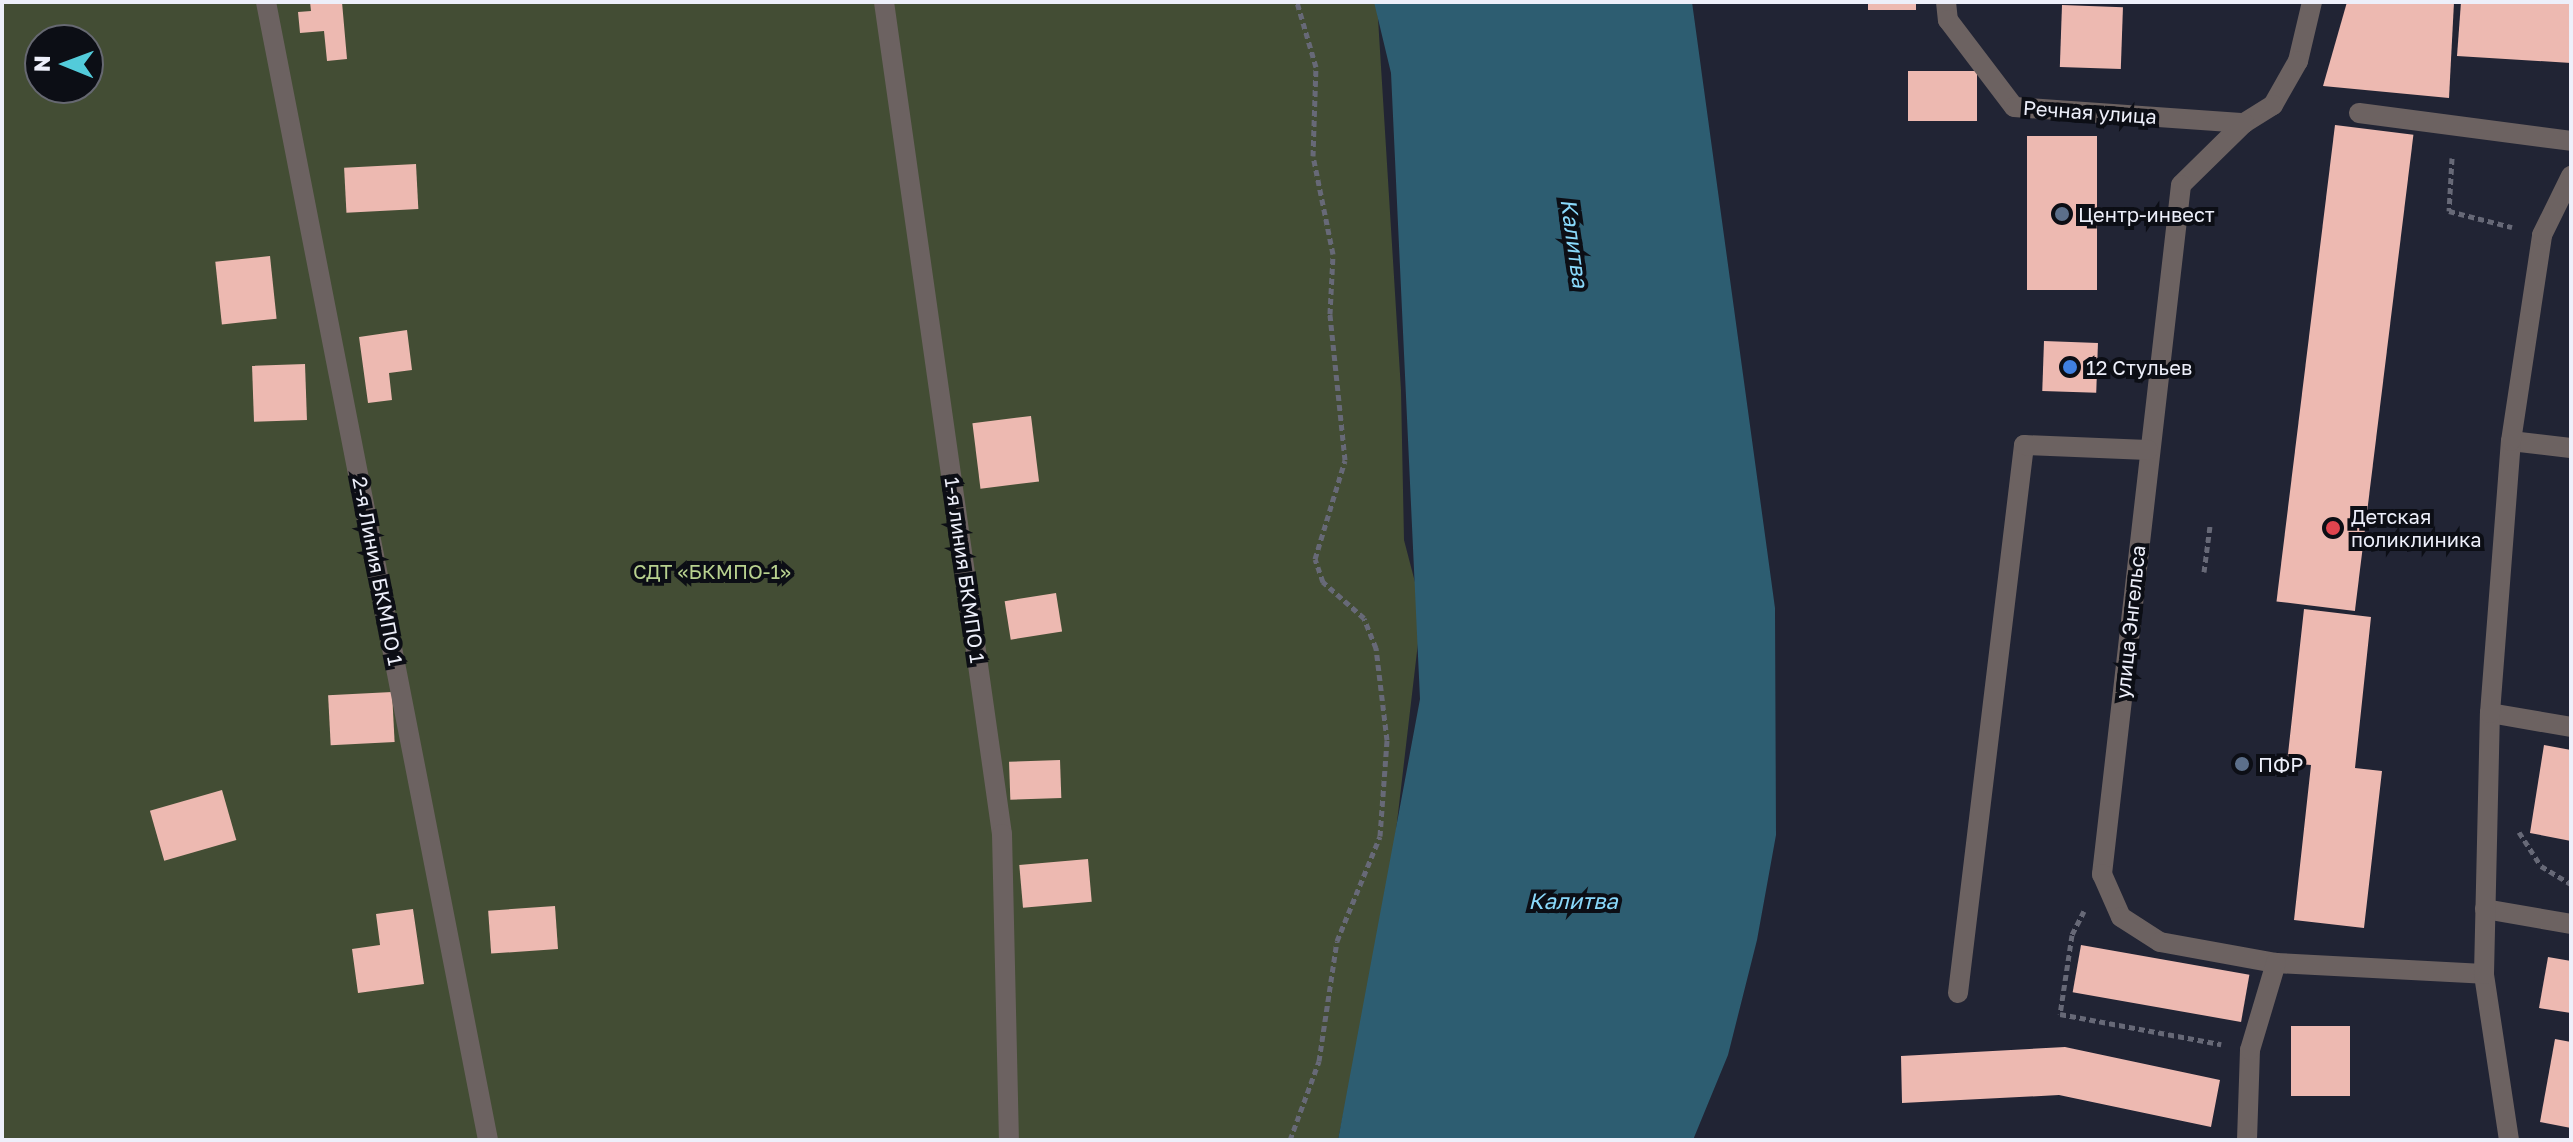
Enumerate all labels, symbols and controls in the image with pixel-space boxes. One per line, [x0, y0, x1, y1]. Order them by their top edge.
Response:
north arrow [24, 24, 104, 104]
text: N [28, 55, 55, 72]
street label: Речная улица [2022, 95, 2158, 129]
water label: Калитва [1556, 197, 1594, 289]
place label: Центр-инвест [2078, 202, 2215, 226]
marker: Центр-инвест [2053, 205, 2071, 223]
place label: 12 Стульев [2086, 355, 2192, 379]
marker: 12 Стульев [2061, 358, 2079, 376]
street label: 2-я Линия БКМПО 1 [348, 475, 408, 667]
street label: 1-я линия БКМПО 1 [940, 476, 990, 664]
place label: Детская поликлиника [2351, 504, 2481, 551]
marker: Детская поликлиника [2322, 517, 2344, 539]
street label: улица Энгельса [2110, 544, 2150, 700]
park label: СДТ «БКМПО-1» [633, 559, 791, 583]
place label: ПФР [2258, 752, 2303, 776]
marker: ПФР [2233, 755, 2251, 773]
water label: Калитва [1528, 888, 1618, 914]

